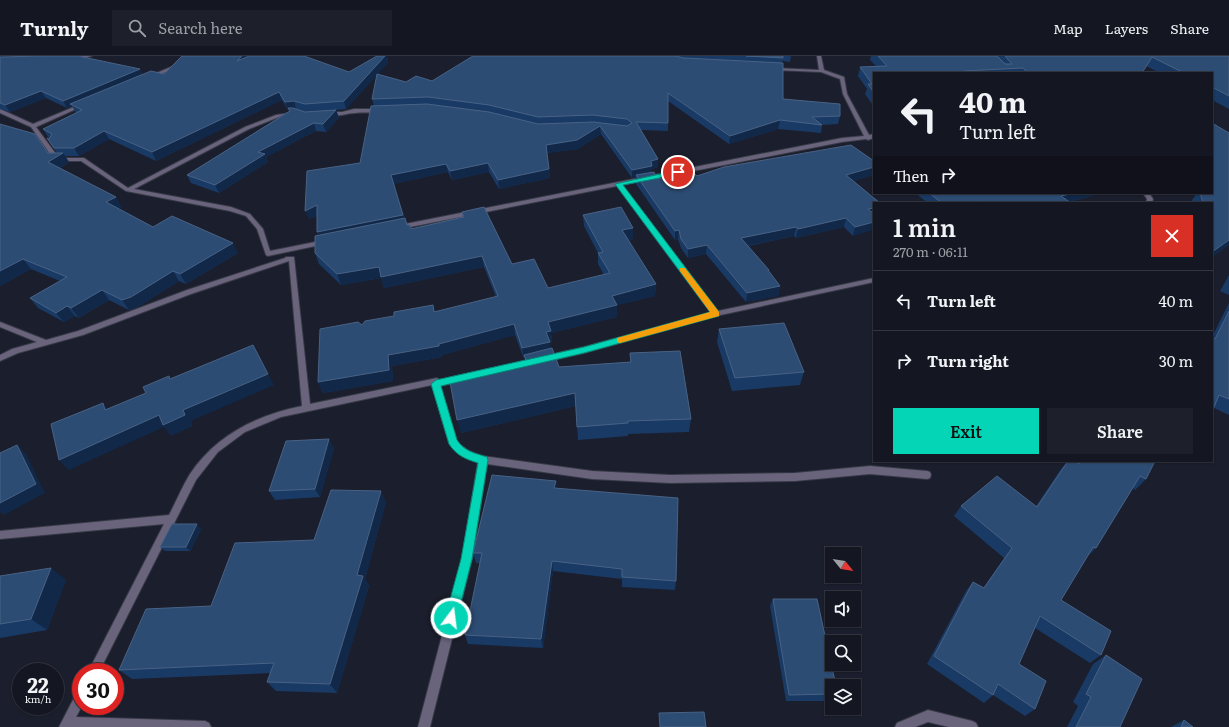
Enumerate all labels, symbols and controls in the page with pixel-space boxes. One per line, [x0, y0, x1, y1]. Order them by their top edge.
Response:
search box [112, 10, 392, 46]
text: Turnly [20, 14, 88, 42]
text: Search here [158, 16, 242, 39]
icon: search [126, 17, 148, 39]
text: Map [1053, 18, 1083, 38]
text: Layers [1105, 18, 1148, 38]
text: Share [1170, 18, 1209, 38]
text: 40 m [959, 80, 1027, 122]
icon: left [893, 88, 945, 140]
text: Turn left [959, 118, 1036, 145]
pin [661, 155, 695, 189]
icon: arrive [667, 161, 689, 183]
text: Then [893, 164, 929, 187]
icon: right [937, 164, 959, 186]
text: 1 min [893, 209, 956, 244]
button: close [1151, 215, 1193, 257]
text: 270 m · 06:11 [893, 242, 968, 261]
text: Turn left [927, 289, 996, 312]
text: 40 m [1159, 289, 1193, 312]
icon: left [893, 290, 915, 312]
text: Turn right [927, 349, 1009, 372]
text: 30 m [1159, 349, 1193, 372]
icon: right [893, 350, 915, 372]
button: Exit [893, 408, 1039, 454]
button: Share [1047, 408, 1193, 454]
north arrow [825, 547, 861, 583]
map controls [825, 547, 861, 715]
button: sound [825, 591, 861, 627]
position arrow [430, 597, 472, 639]
button: search [825, 635, 861, 671]
speed limit sign: 30 [72, 663, 124, 715]
text: 22 [27, 669, 49, 699]
button: layers [825, 679, 861, 715]
text: km/h [25, 691, 51, 706]

